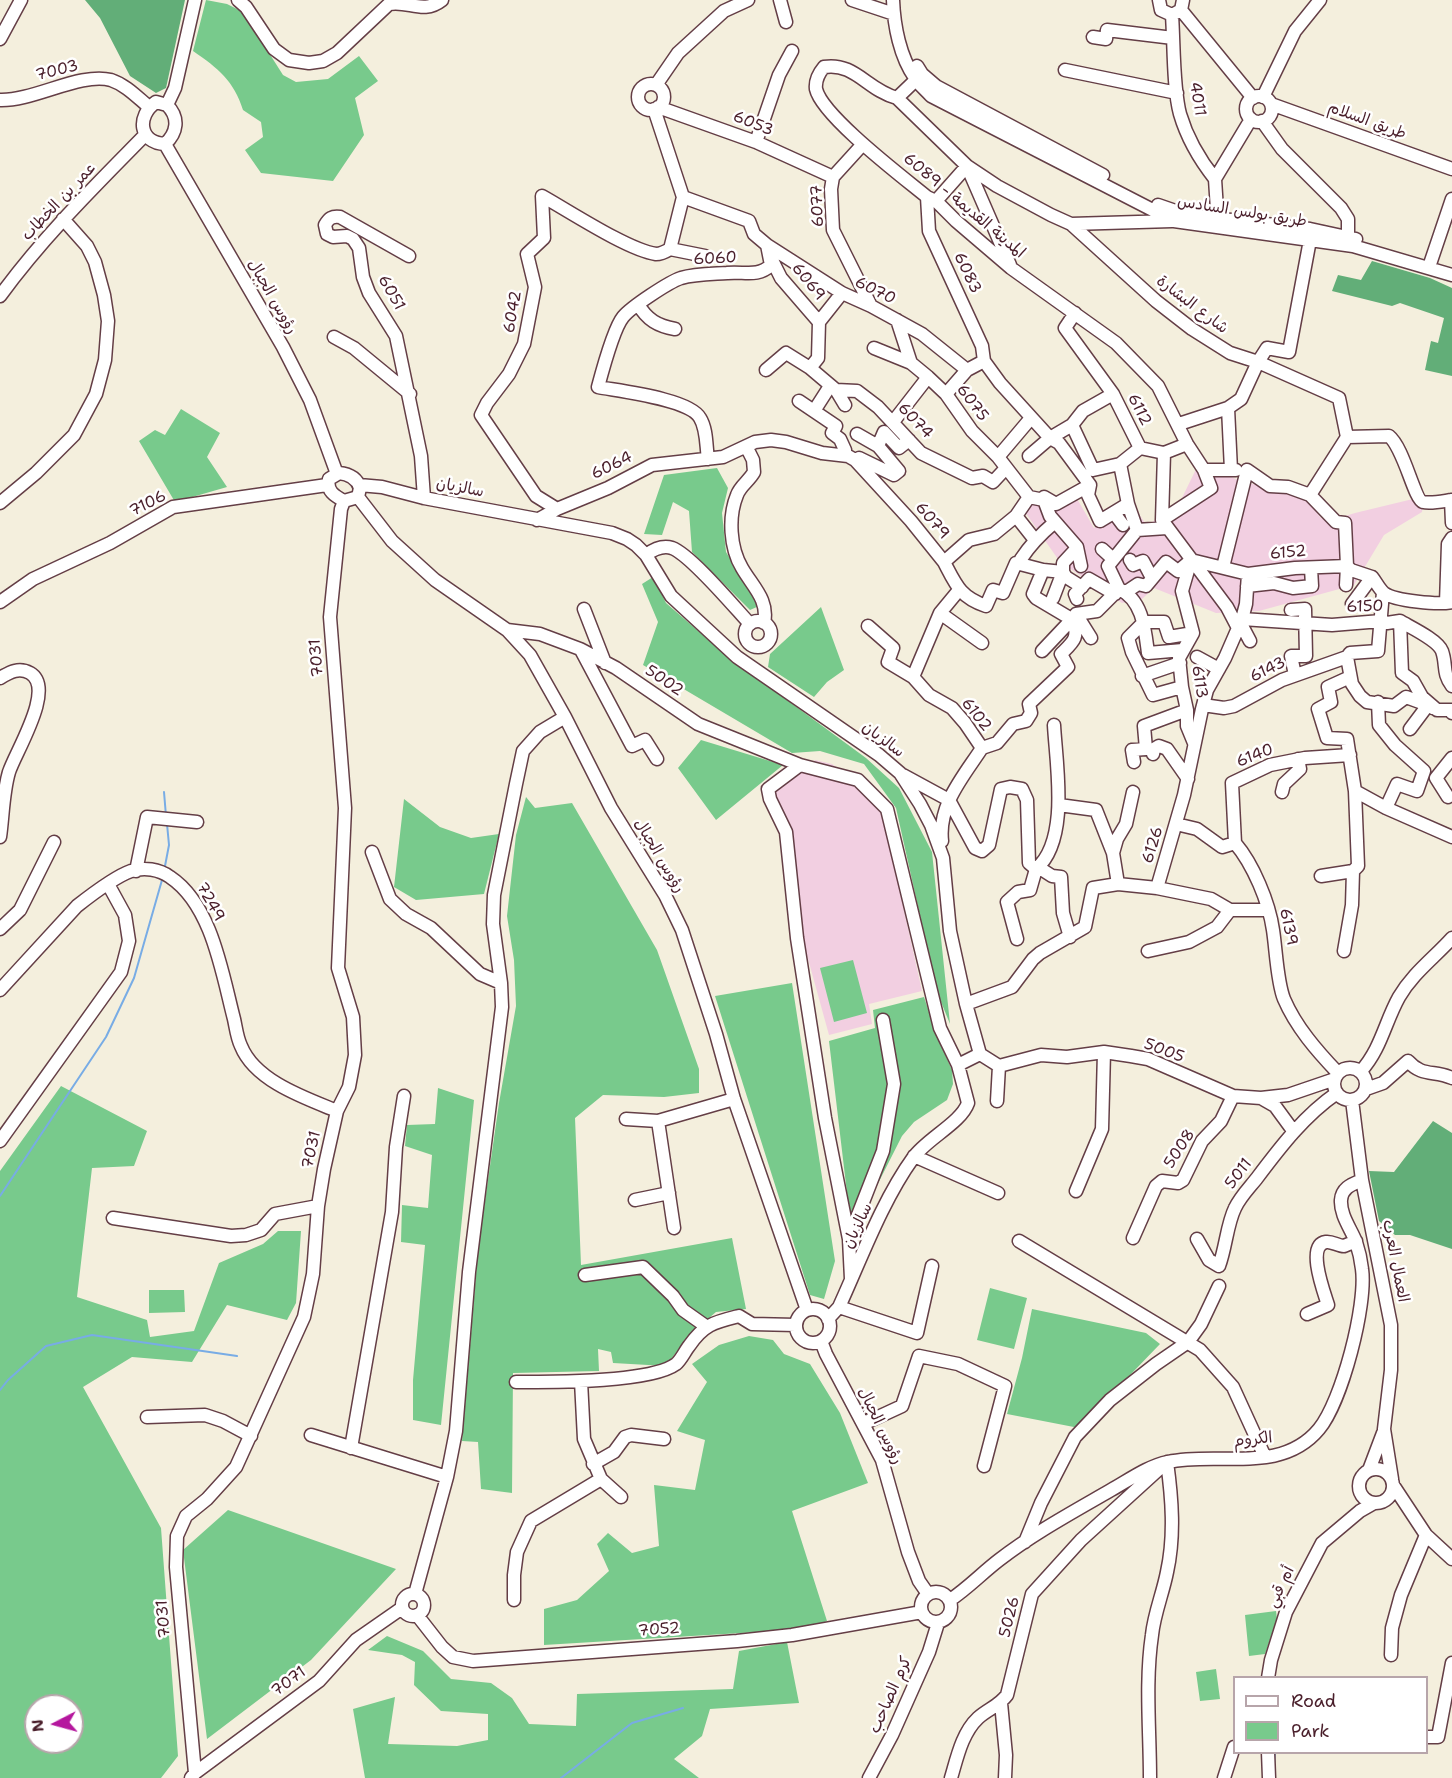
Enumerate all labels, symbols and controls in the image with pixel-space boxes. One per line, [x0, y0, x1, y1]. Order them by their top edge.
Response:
street label: 7003 [34, 56, 80, 86]
street label: 4011 [1185, 80, 1209, 118]
street label: طريق السلام [1325, 98, 1409, 144]
street label: 6053 [730, 107, 776, 141]
street label: المدينة القديمة - 6089 [899, 149, 1029, 263]
street label: عمر بن الخطاب [18, 159, 100, 245]
street label: 6077 [808, 184, 828, 228]
street label: طريق بولس السادس [1176, 192, 1308, 232]
street label: 6060 [693, 248, 737, 270]
street label: 6083 [949, 249, 985, 297]
street label: رؤوس الجبال [243, 256, 301, 338]
street label: 6069 [787, 259, 829, 305]
street label: 6051 [373, 272, 409, 314]
street label: شارع البشارة [1152, 272, 1232, 338]
street label: 6070 [851, 273, 899, 309]
street label: 6042 [500, 289, 526, 335]
street label: 6075 [952, 381, 992, 425]
street label: 6112 [1123, 391, 1155, 429]
street label: 6074 [893, 399, 937, 443]
street label: 6064 [588, 448, 636, 484]
street label: سالزيان [435, 474, 485, 502]
street label: 7106 [126, 487, 170, 521]
street label: 6079 [911, 499, 953, 543]
street label: 6152 [1269, 542, 1307, 564]
street label: 6150 [1346, 597, 1384, 617]
street label: 7031 [306, 638, 328, 678]
street label: 6143 [1247, 653, 1289, 687]
street label: 5002 [641, 661, 687, 701]
street label: 6113 [1187, 664, 1211, 700]
street label: 6102 [957, 694, 995, 736]
street label: سالزيان [858, 718, 908, 762]
street label: 6140 [1234, 740, 1276, 772]
street label: رؤوس الجبال [629, 815, 689, 897]
street label: 6126 [1138, 824, 1168, 866]
street label: 7249 [191, 879, 229, 925]
street label: 6139 [1275, 907, 1301, 947]
street label: 5005 [1141, 1035, 1187, 1067]
street label: 5008 [1160, 1126, 1200, 1172]
street label: 7031 [299, 1129, 325, 1171]
street label: 5011 [1221, 1155, 1257, 1193]
street label: سالزيان [839, 1200, 877, 1252]
street label: العمال العرب [1378, 1218, 1412, 1304]
street label: رؤوس الجبال [853, 1384, 907, 1468]
street label: الكروم [1233, 1428, 1273, 1452]
street label: أم قبي [1263, 1563, 1299, 1611]
street label: 5026 [996, 1595, 1024, 1639]
street label: 7031 [153, 1599, 175, 1639]
street label: 7052 [637, 1619, 681, 1641]
street label: كرم الصاحب [866, 1654, 916, 1736]
street label: 7071 [268, 1663, 310, 1701]
legend [1233, 1676, 1428, 1754]
text: Road [1291, 1689, 1336, 1713]
north arrow [24, 1694, 84, 1754]
text: N [26, 1718, 49, 1733]
text: Park [1291, 1719, 1330, 1743]

